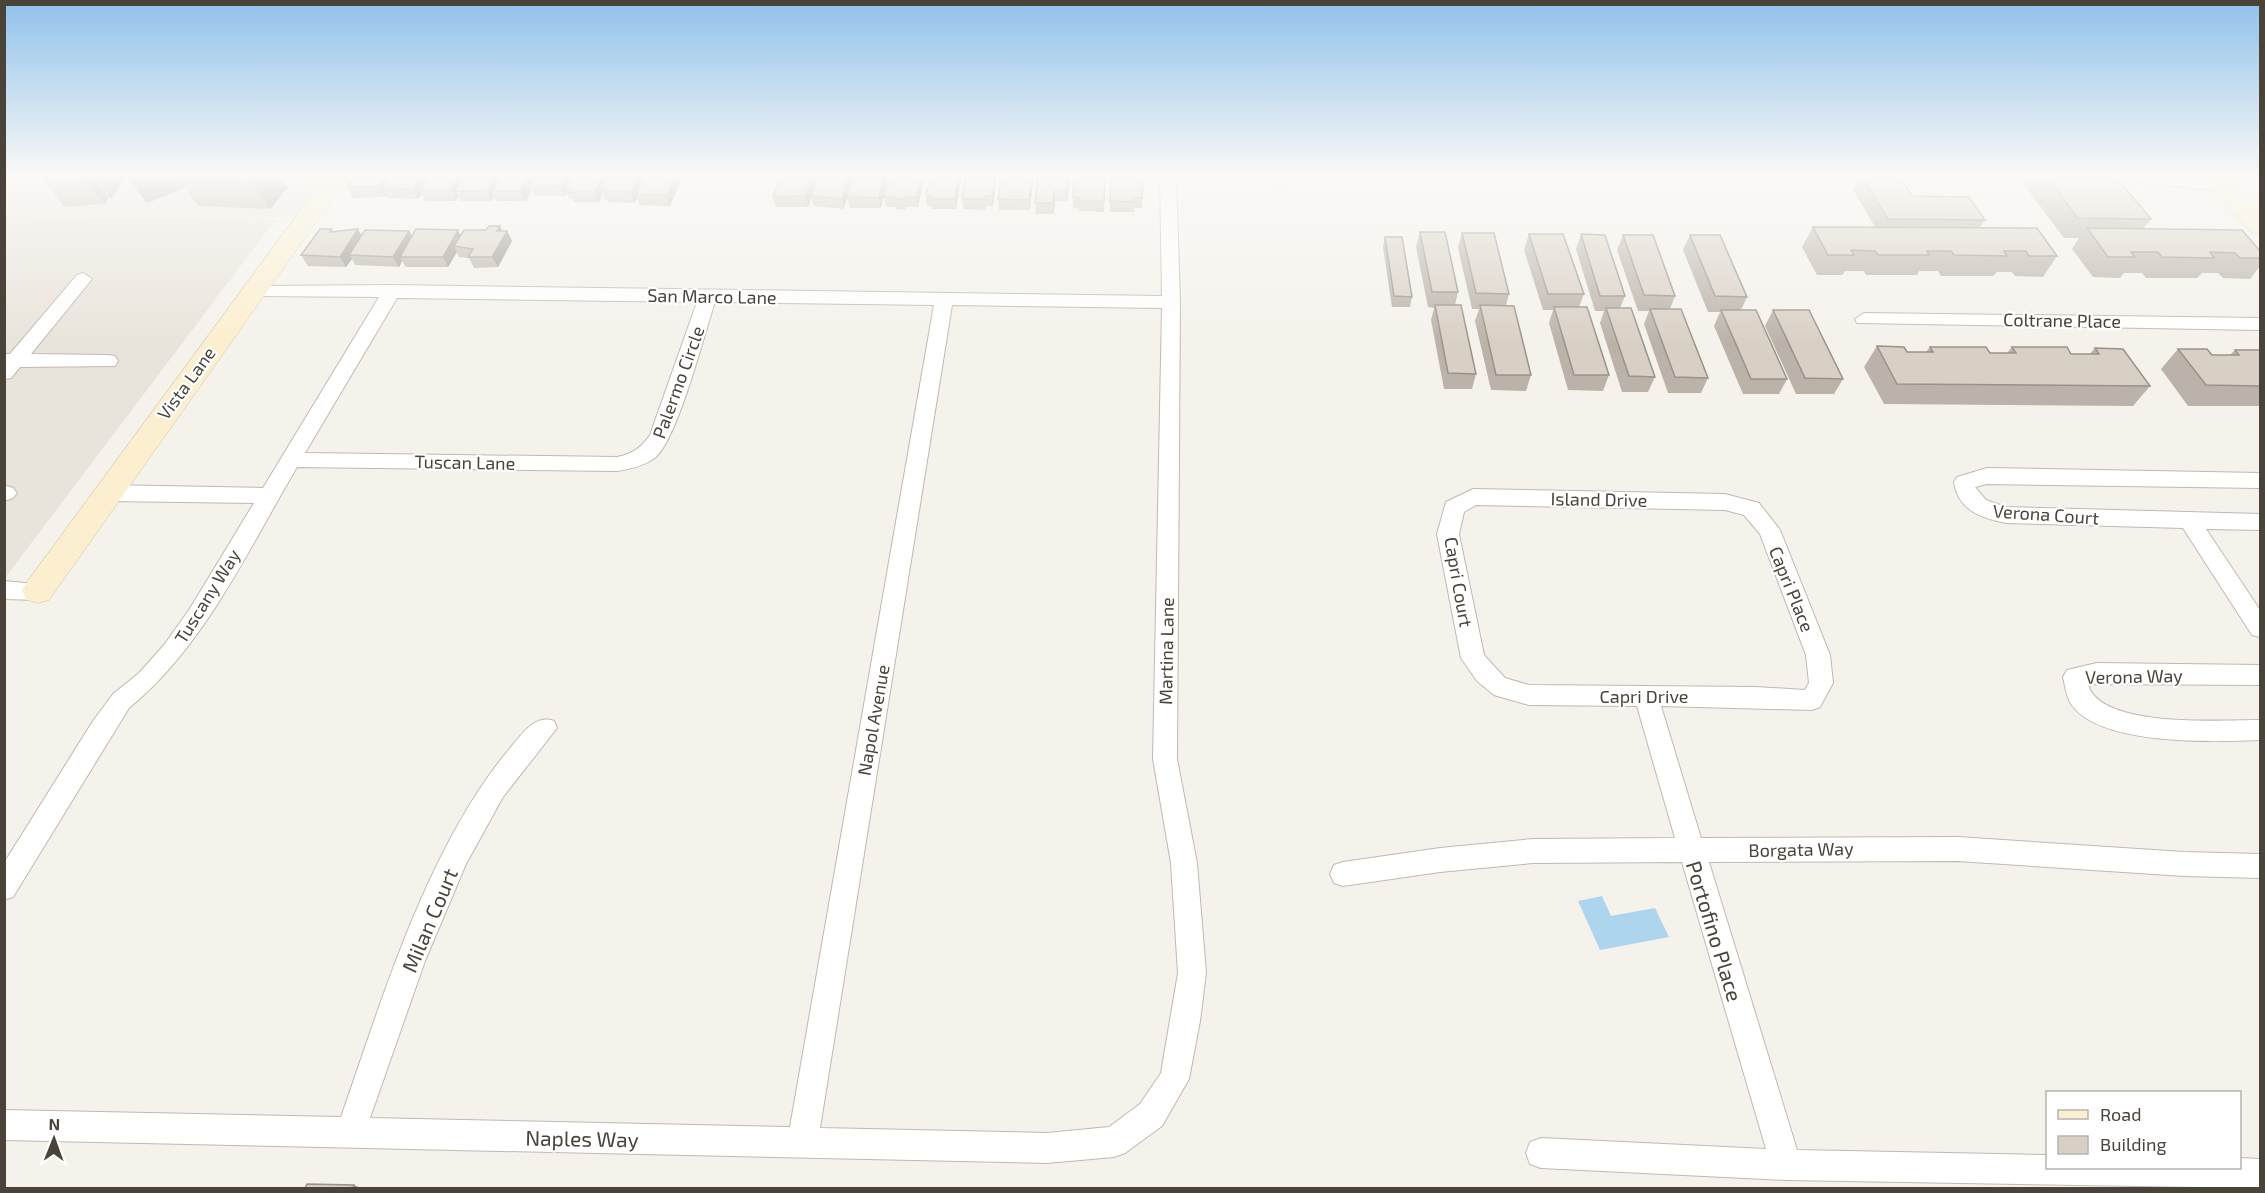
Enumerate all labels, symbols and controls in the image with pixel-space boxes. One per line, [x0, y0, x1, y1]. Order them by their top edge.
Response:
street label: San Marco Lane [647, 284, 777, 308]
street label: Coltrane Place [2003, 308, 2121, 332]
street label: Palermo Circle [647, 323, 709, 441]
street label: Vista Lane [152, 342, 220, 424]
street label: Tuscan Lane [414, 450, 516, 474]
street label: Island Drive [1551, 487, 1647, 511]
street label: Verona Court [1992, 499, 2100, 529]
street label: Capri Court [1440, 535, 1478, 629]
street label: Capri Place [1765, 543, 1819, 635]
street label: Tuscany Way [169, 545, 245, 647]
street label: Martina Lane [1154, 597, 1178, 705]
street label: Napol Avenue [852, 663, 894, 777]
street label: Verona Way [2085, 664, 2183, 688]
street label: Capri Drive [1599, 685, 1689, 707]
street label: Borgata Way [1748, 837, 1854, 861]
street label: Portofino Place [1682, 858, 1748, 1004]
street label: Milan Court [396, 864, 462, 976]
legend [2046, 1091, 2241, 1169]
text: Road [2100, 1103, 2141, 1125]
north arrow [24, 1109, 84, 1169]
text: N [48, 1114, 60, 1133]
street label: Naples Way [525, 1125, 639, 1151]
text: Building [2100, 1133, 2167, 1155]

